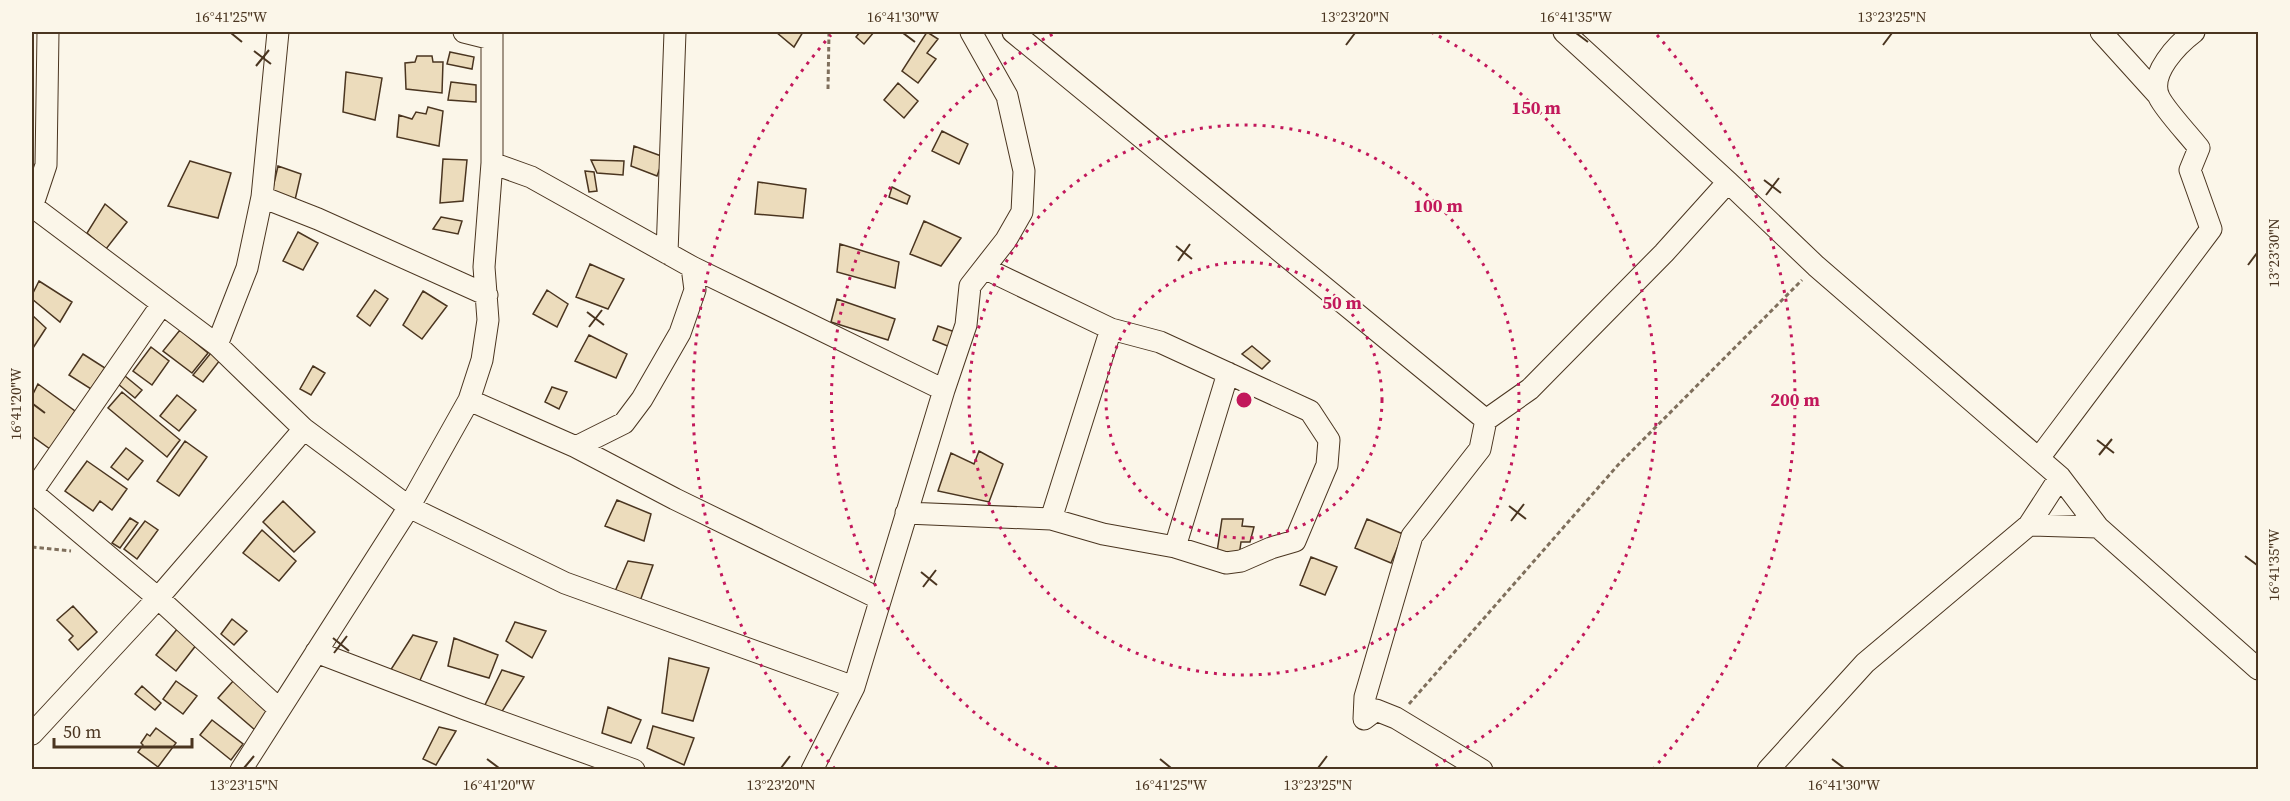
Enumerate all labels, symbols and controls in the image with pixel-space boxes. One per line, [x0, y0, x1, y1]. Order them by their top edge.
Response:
text: 16°41'25"W [195, 6, 268, 27]
text: 16°41'30"W [867, 6, 940, 27]
text: 13°23'20"N [1320, 6, 1390, 27]
text: 16°41'35"W [1540, 6, 1613, 27]
text: 13°23'25"N [1857, 6, 1927, 27]
text: 150 m [1511, 95, 1561, 120]
text: 100 m [1413, 193, 1463, 218]
text: 13°23'30"N [2263, 218, 2284, 288]
text: 50 m [1322, 290, 1362, 315]
text: 16°41'20"W [5, 367, 26, 440]
text: 200 m [1770, 387, 1820, 412]
centre of rings [1234, 390, 1254, 410]
text: 16°41'35"W [2263, 528, 2284, 601]
scale bar [54, 711, 192, 749]
text: 50 m [63, 719, 101, 744]
text: 13°23'15"N [209, 774, 279, 795]
text: 16°41'20"W [463, 774, 536, 795]
text: 13°23'20"N [746, 774, 816, 795]
text: 16°41'25"W [1135, 774, 1208, 795]
text: 13°23'25"N [1283, 774, 1353, 795]
text: 16°41'30"W [1808, 774, 1881, 795]

